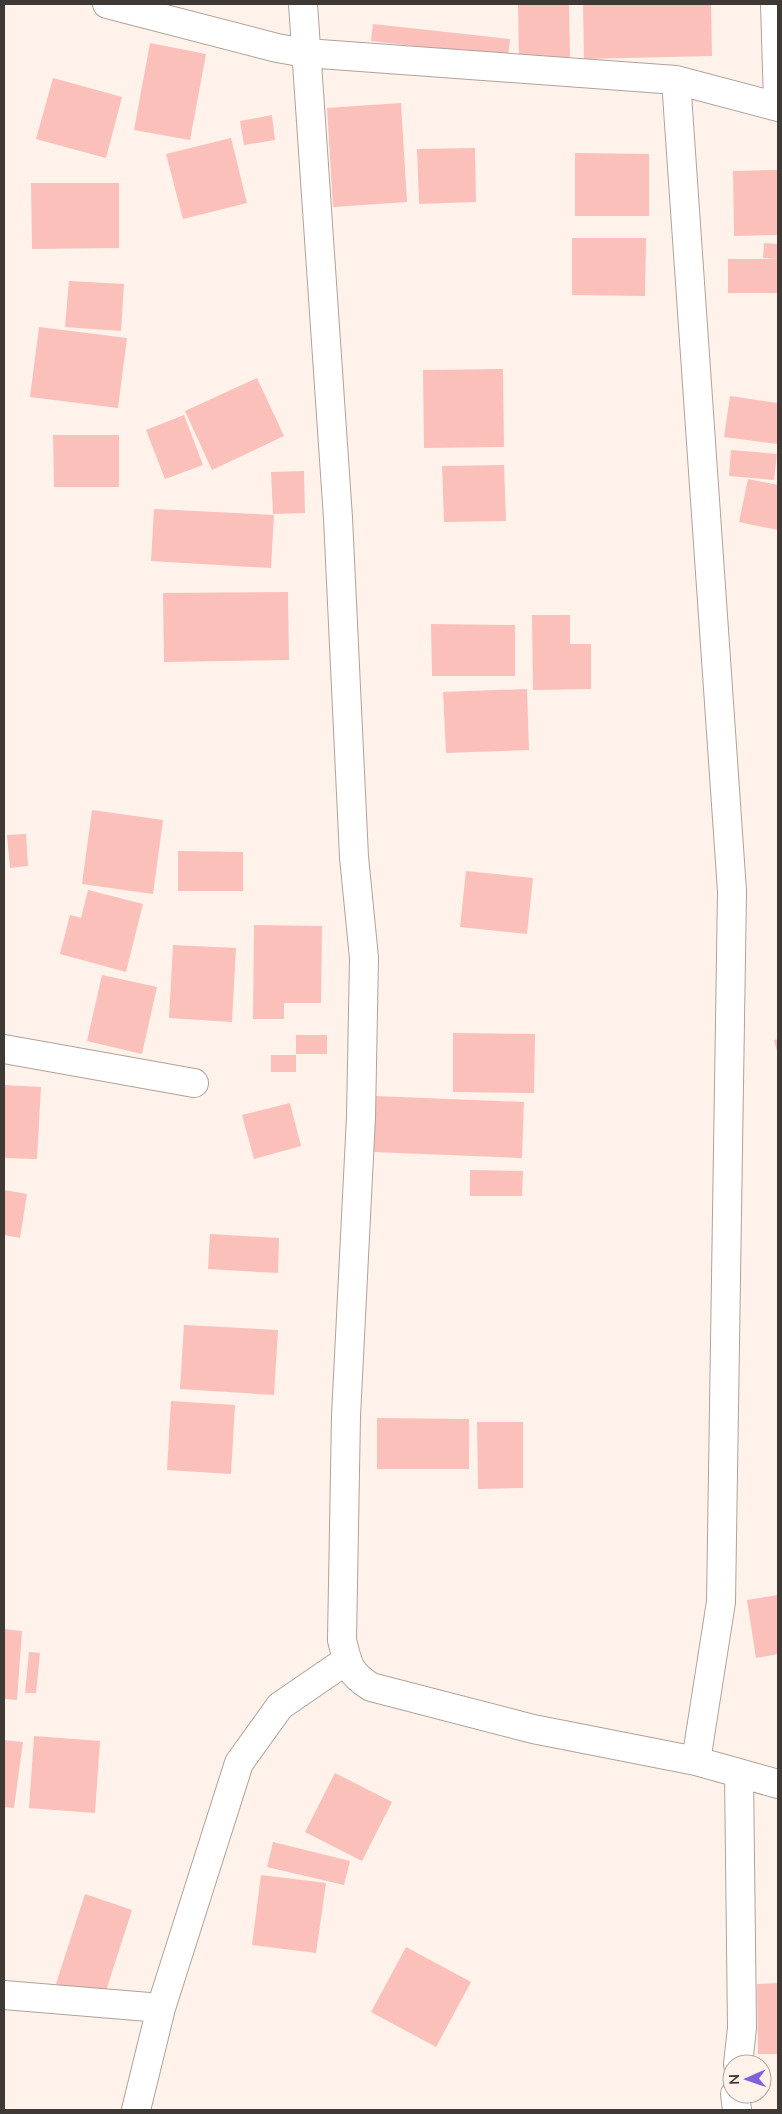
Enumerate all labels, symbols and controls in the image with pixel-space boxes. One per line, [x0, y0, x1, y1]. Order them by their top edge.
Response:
north arrow [722, 2054, 772, 2104]
text: N [725, 2074, 743, 2085]

